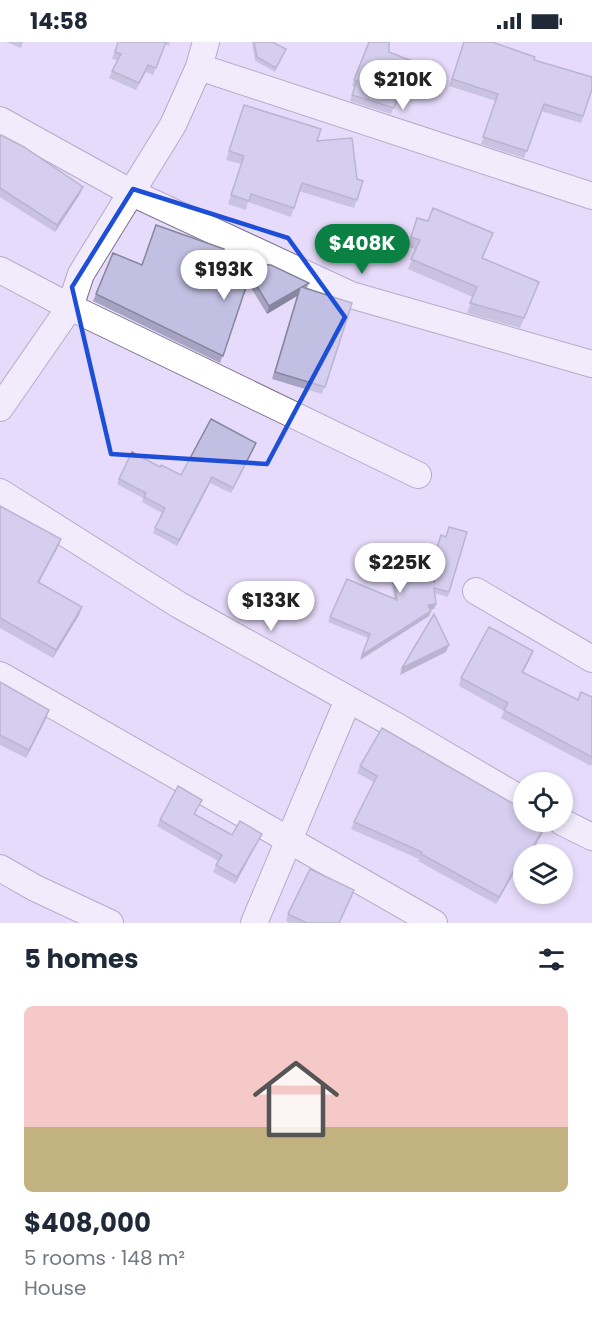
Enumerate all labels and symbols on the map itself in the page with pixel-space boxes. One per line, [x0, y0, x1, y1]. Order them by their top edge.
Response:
pin: $210K [361, 60, 445, 111]
pin: $408K [320, 224, 404, 275]
pin: $193K [182, 250, 266, 301]
pin: $225K [358, 543, 442, 594]
pin: $133K [229, 581, 313, 632]

